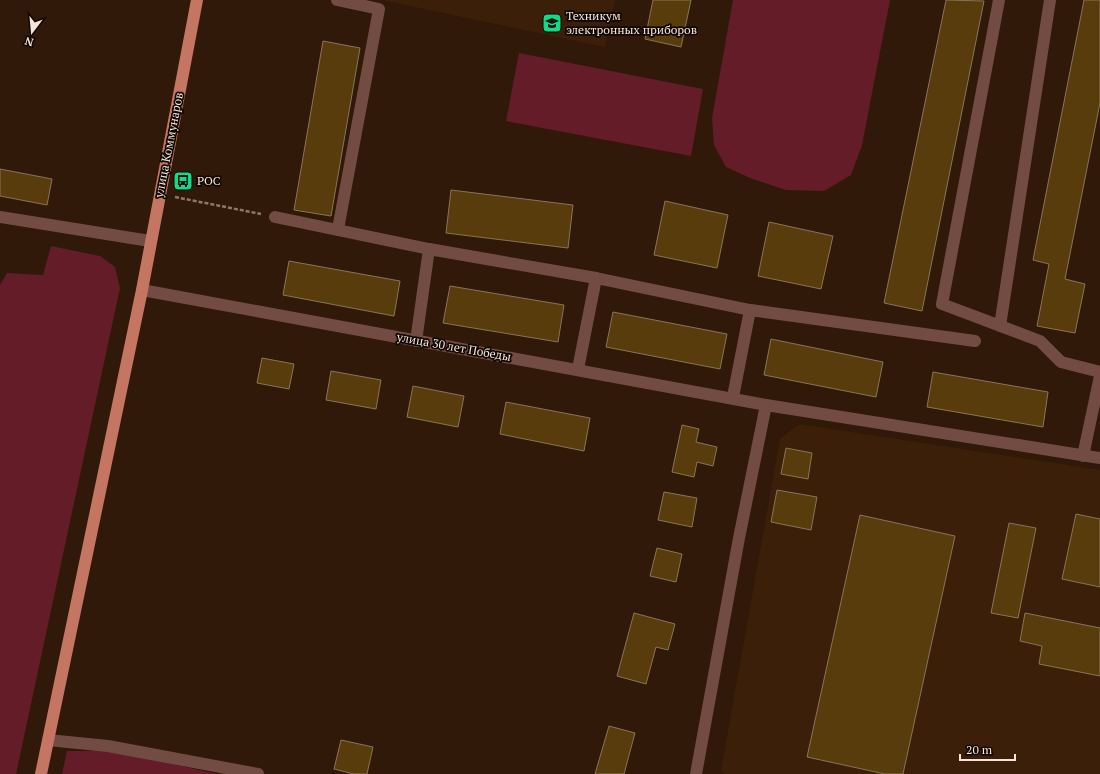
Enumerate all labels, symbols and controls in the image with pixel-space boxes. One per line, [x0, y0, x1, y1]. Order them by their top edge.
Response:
place label: Техникум электронных приборов [566, 8, 697, 37]
north arrow [12, 12, 52, 52]
school or university icon: Техникум электронных приборов [541, 12, 563, 34]
text: N [23, 34, 35, 49]
street label: улица Коммунаров [151, 91, 186, 200]
bus stop icon: РОС [172, 170, 194, 192]
place label: РОС [197, 173, 221, 188]
street label: улица 30 лет Победы [395, 329, 513, 364]
scale bar [960, 736, 1015, 762]
text: 20 m [966, 742, 993, 757]

